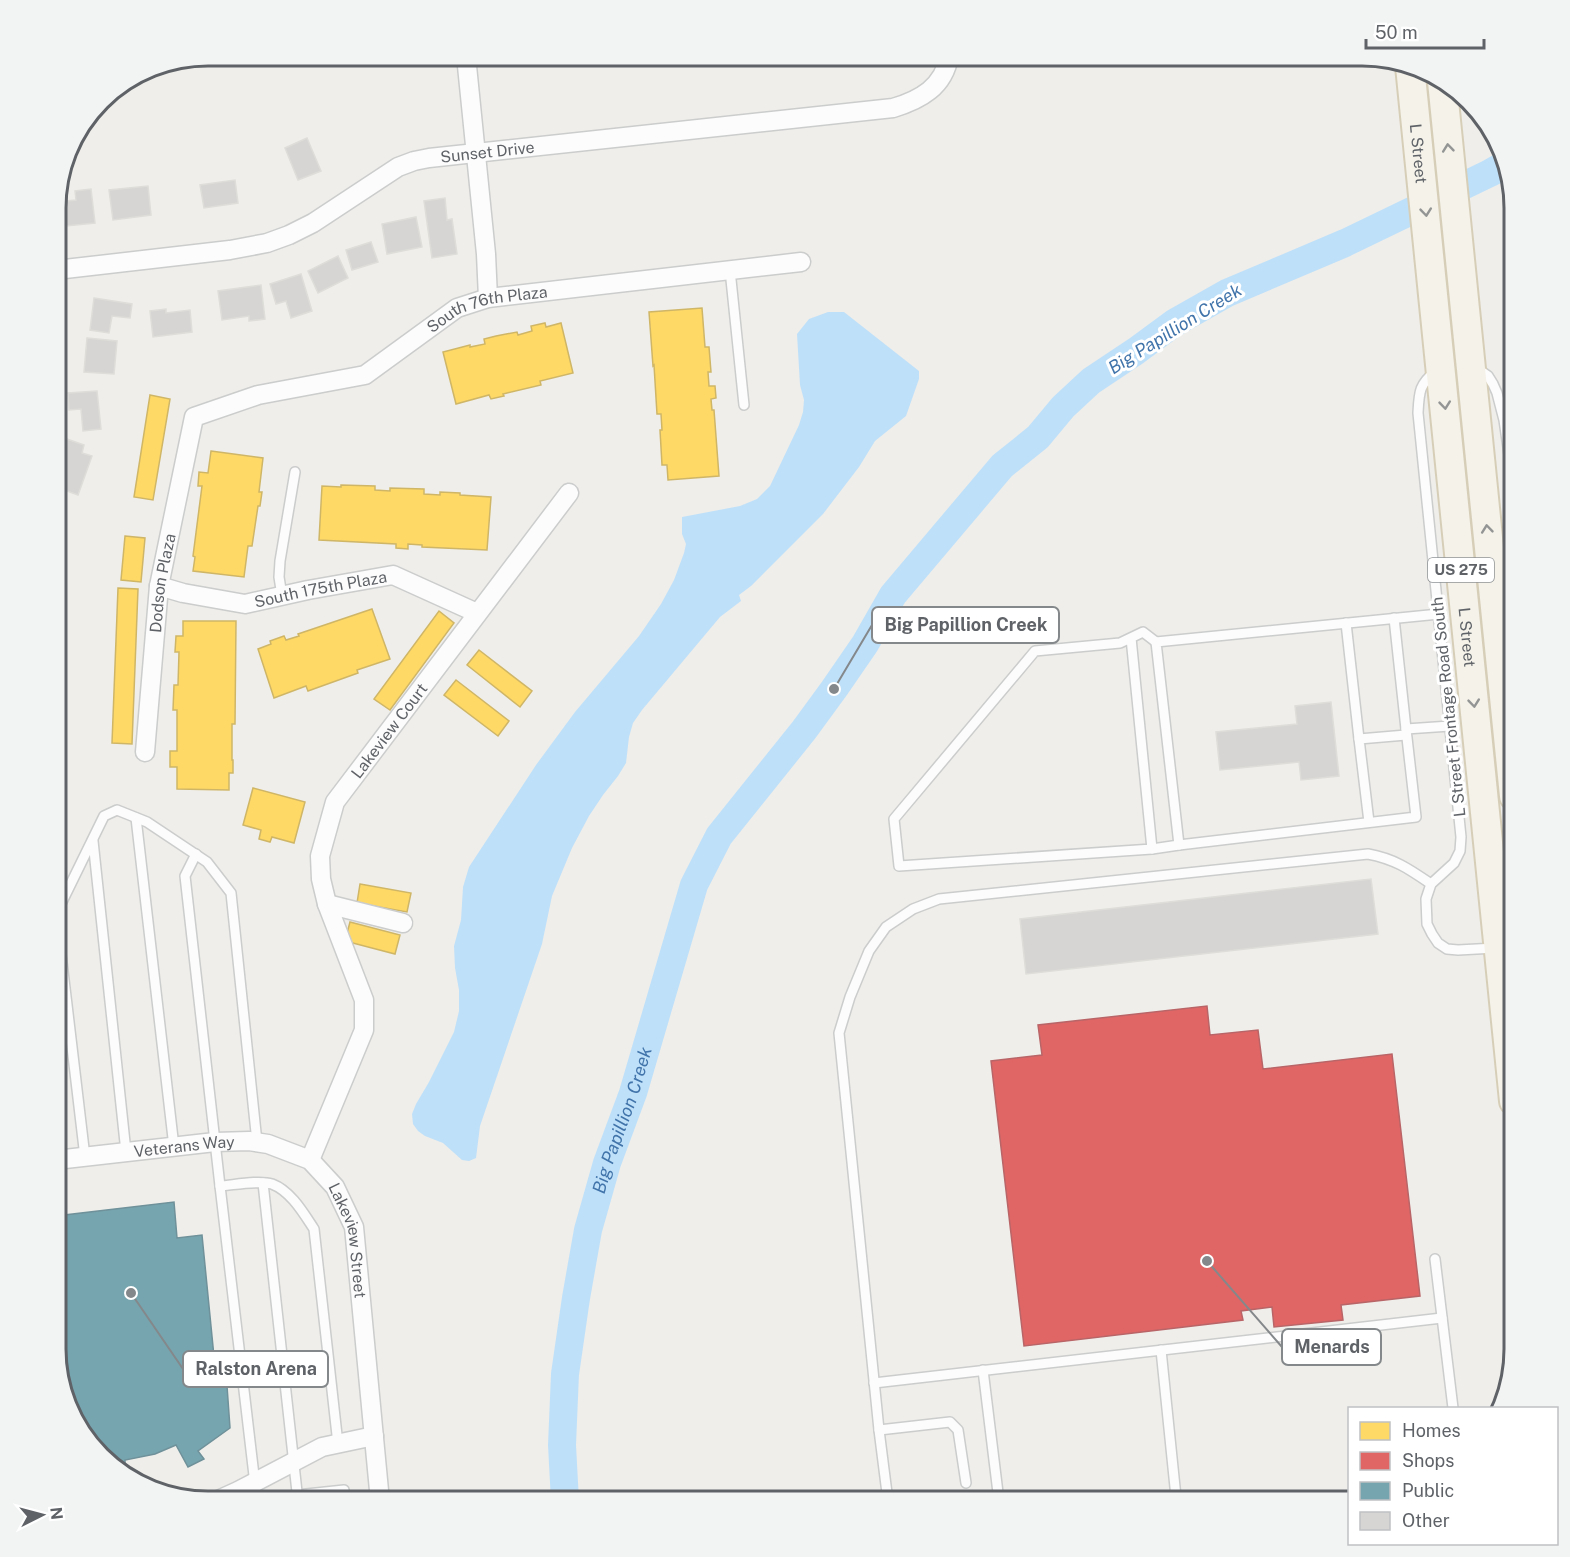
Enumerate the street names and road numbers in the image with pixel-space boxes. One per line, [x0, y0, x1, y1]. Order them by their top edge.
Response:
street label: L Street [1406, 123, 1431, 184]
street label: Sunset Drive [439, 138, 536, 167]
street label: South 76th Plaza [423, 282, 548, 337]
street label: Dodson Plaza [146, 532, 180, 633]
road number: US 275 [1428, 558, 1494, 582]
street label: South 175th Plaza [253, 567, 388, 612]
street label: L Street Frontage Road South [1427, 596, 1470, 818]
street label: L Street [1454, 606, 1479, 668]
street label: Lakeview Court [347, 680, 432, 782]
street label: Veterans Way [133, 1132, 235, 1161]
street label: Lakeview Street [324, 1180, 370, 1299]

